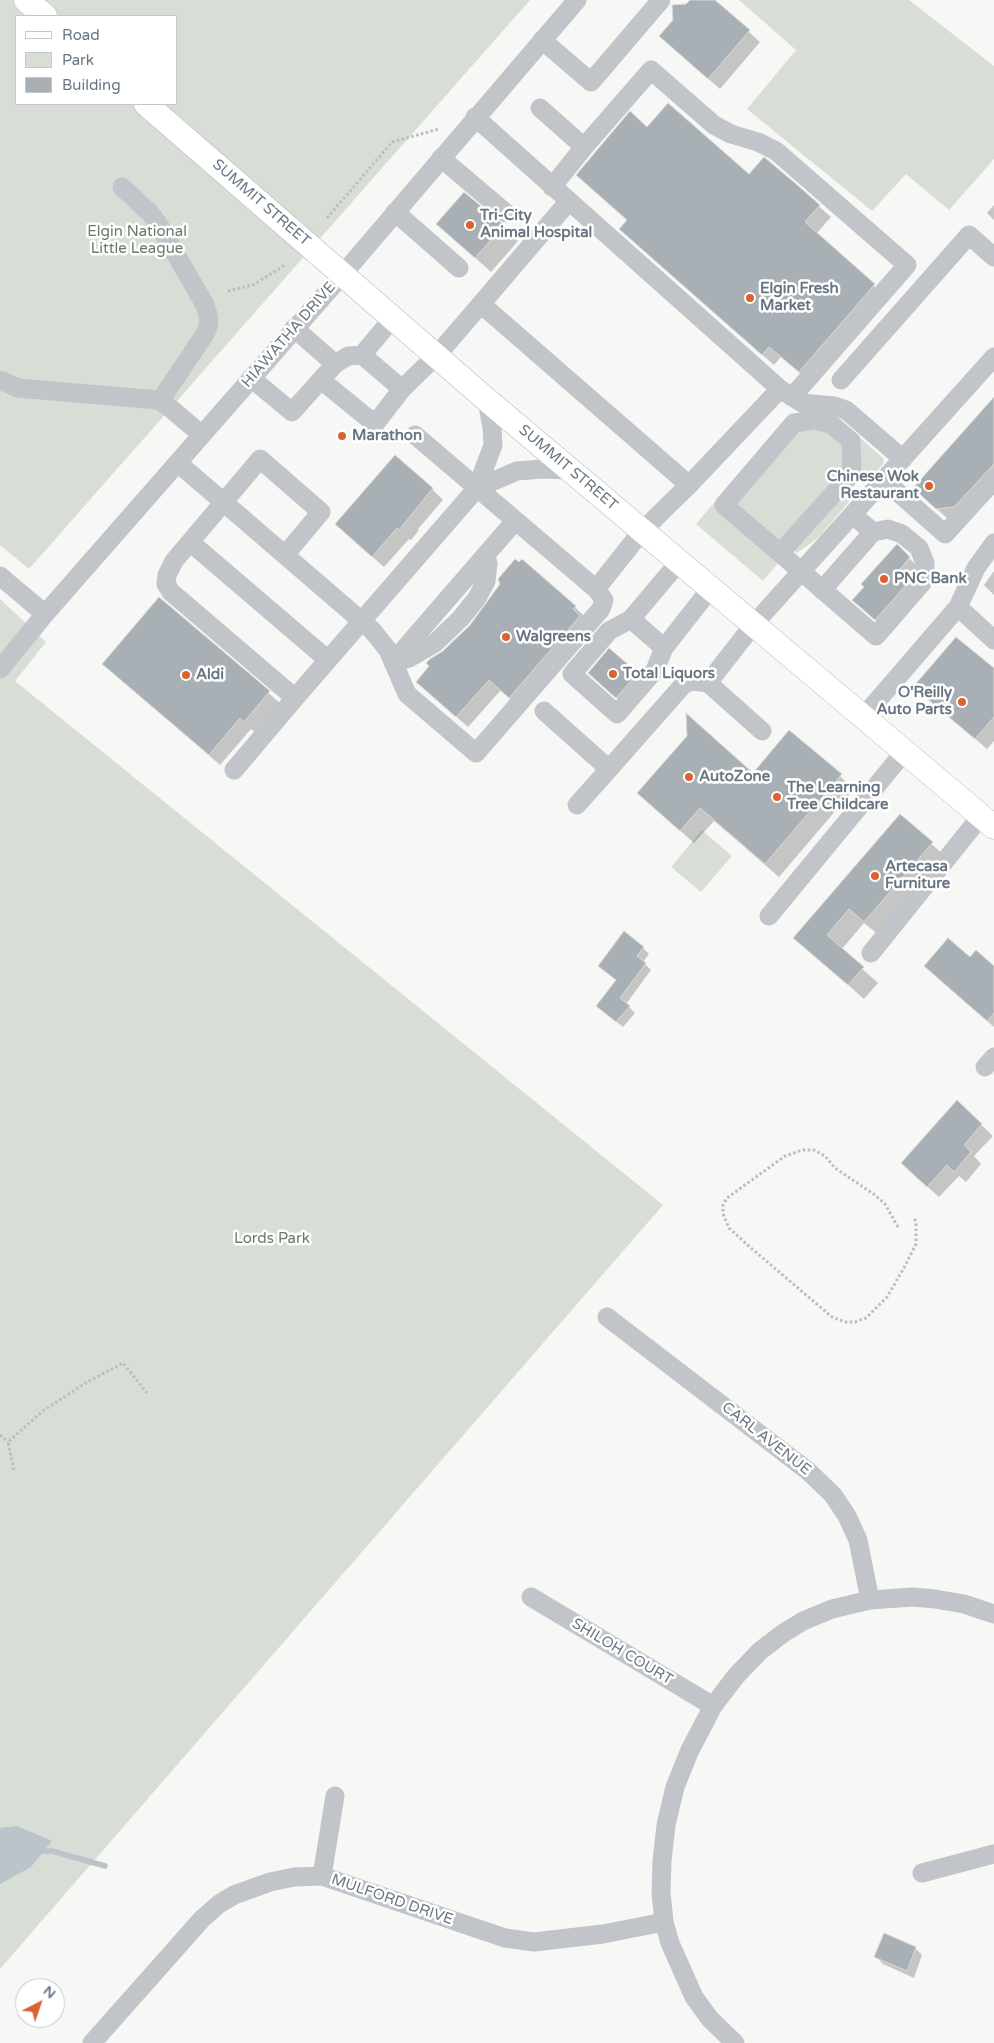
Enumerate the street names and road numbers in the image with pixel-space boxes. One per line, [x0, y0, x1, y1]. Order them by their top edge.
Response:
street label: SUMMIT STREET [208, 156, 314, 250]
street label: HIAWATHA DRIVE [238, 279, 340, 391]
street label: SUMMIT STREET [515, 421, 621, 515]
street label: CARL AVENUE [718, 1399, 814, 1479]
street label: SHILOH COURT [568, 1615, 676, 1689]
street label: MULFORD DRIVE [329, 1871, 455, 1929]

